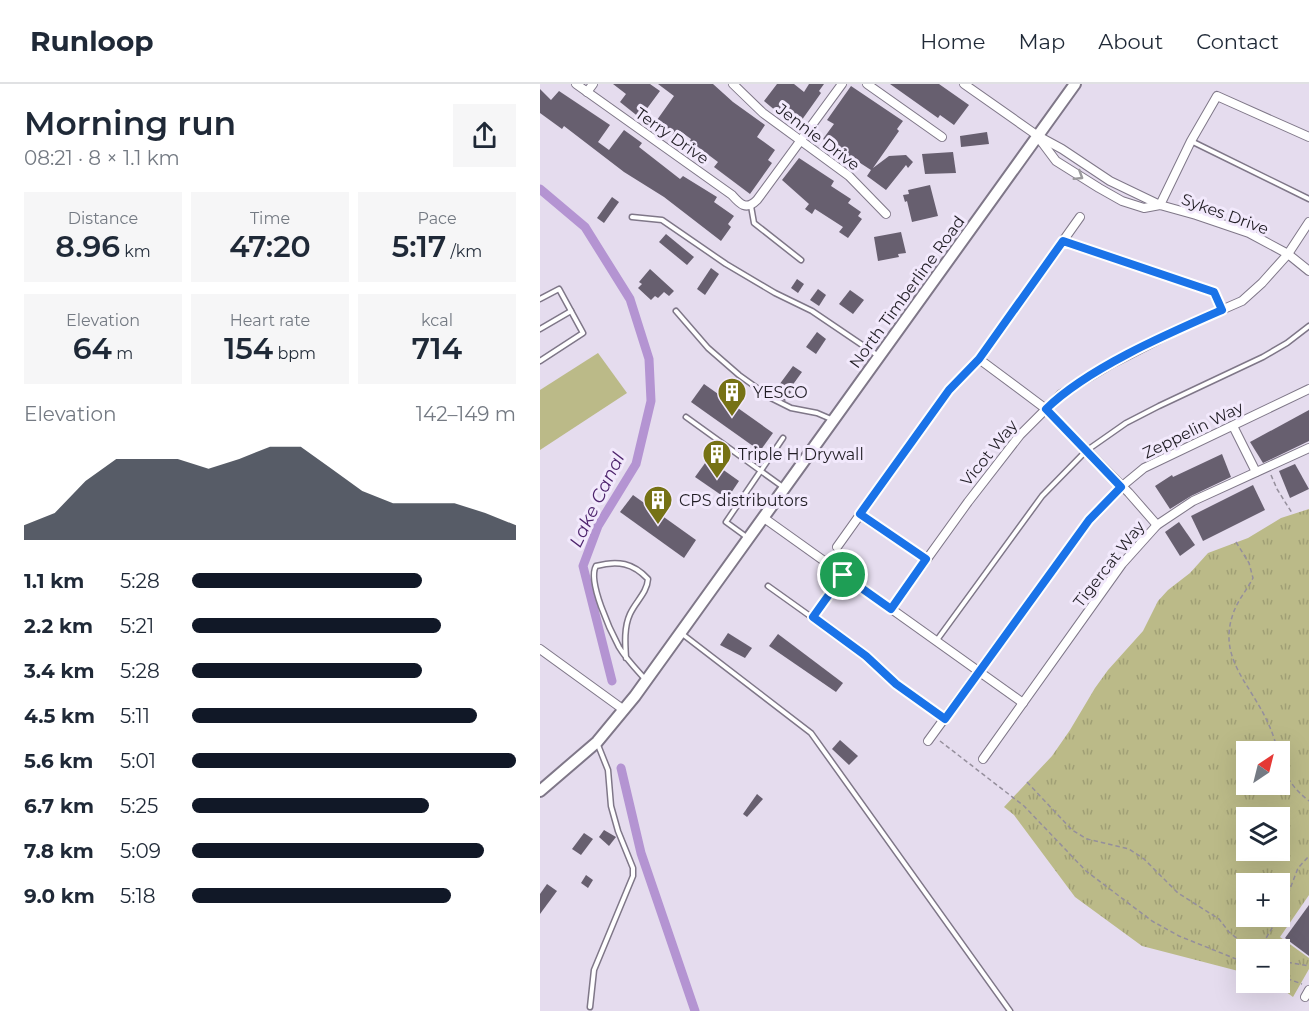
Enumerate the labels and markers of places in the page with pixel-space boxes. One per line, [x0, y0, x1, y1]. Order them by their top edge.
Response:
building icon: YESCO [716, 376, 748, 418]
place label: YESCO [753, 383, 808, 402]
building icon: Triple H Drywall [701, 438, 733, 480]
place label: Triple H Drywall [738, 445, 864, 464]
building icon: CPS distributors [642, 484, 674, 526]
place label: CPS distributors [679, 491, 808, 510]
pin [817, 549, 868, 600]

